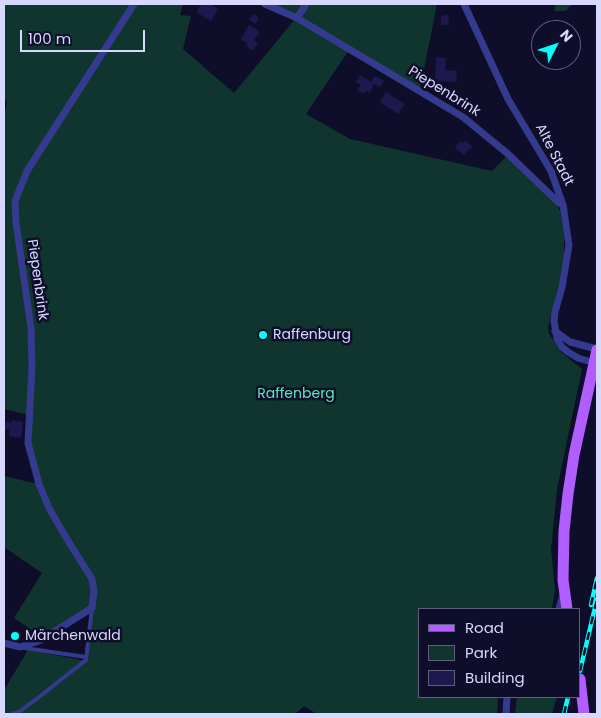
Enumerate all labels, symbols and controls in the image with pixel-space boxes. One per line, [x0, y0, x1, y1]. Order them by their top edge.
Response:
scale bar [22, 20, 148, 52]
north arrow [531, 20, 581, 70]
text: N [556, 25, 578, 46]
text: 100 m [28, 28, 71, 49]
street label: Piepenbrink [405, 63, 483, 121]
street label: Alte Stadt [531, 121, 577, 189]
street label: Piepenbrink [23, 238, 51, 322]
place label: Raffenburg [273, 327, 351, 343]
marker: Raffenburg [257, 329, 269, 341]
park label: Raffenberg [257, 386, 335, 402]
legend [418, 608, 581, 698]
text: Road [465, 617, 504, 638]
place label: Märchenwald [25, 628, 121, 644]
marker: Märchenwald [9, 630, 21, 642]
text: Park [465, 642, 497, 663]
text: Building [465, 667, 525, 688]

